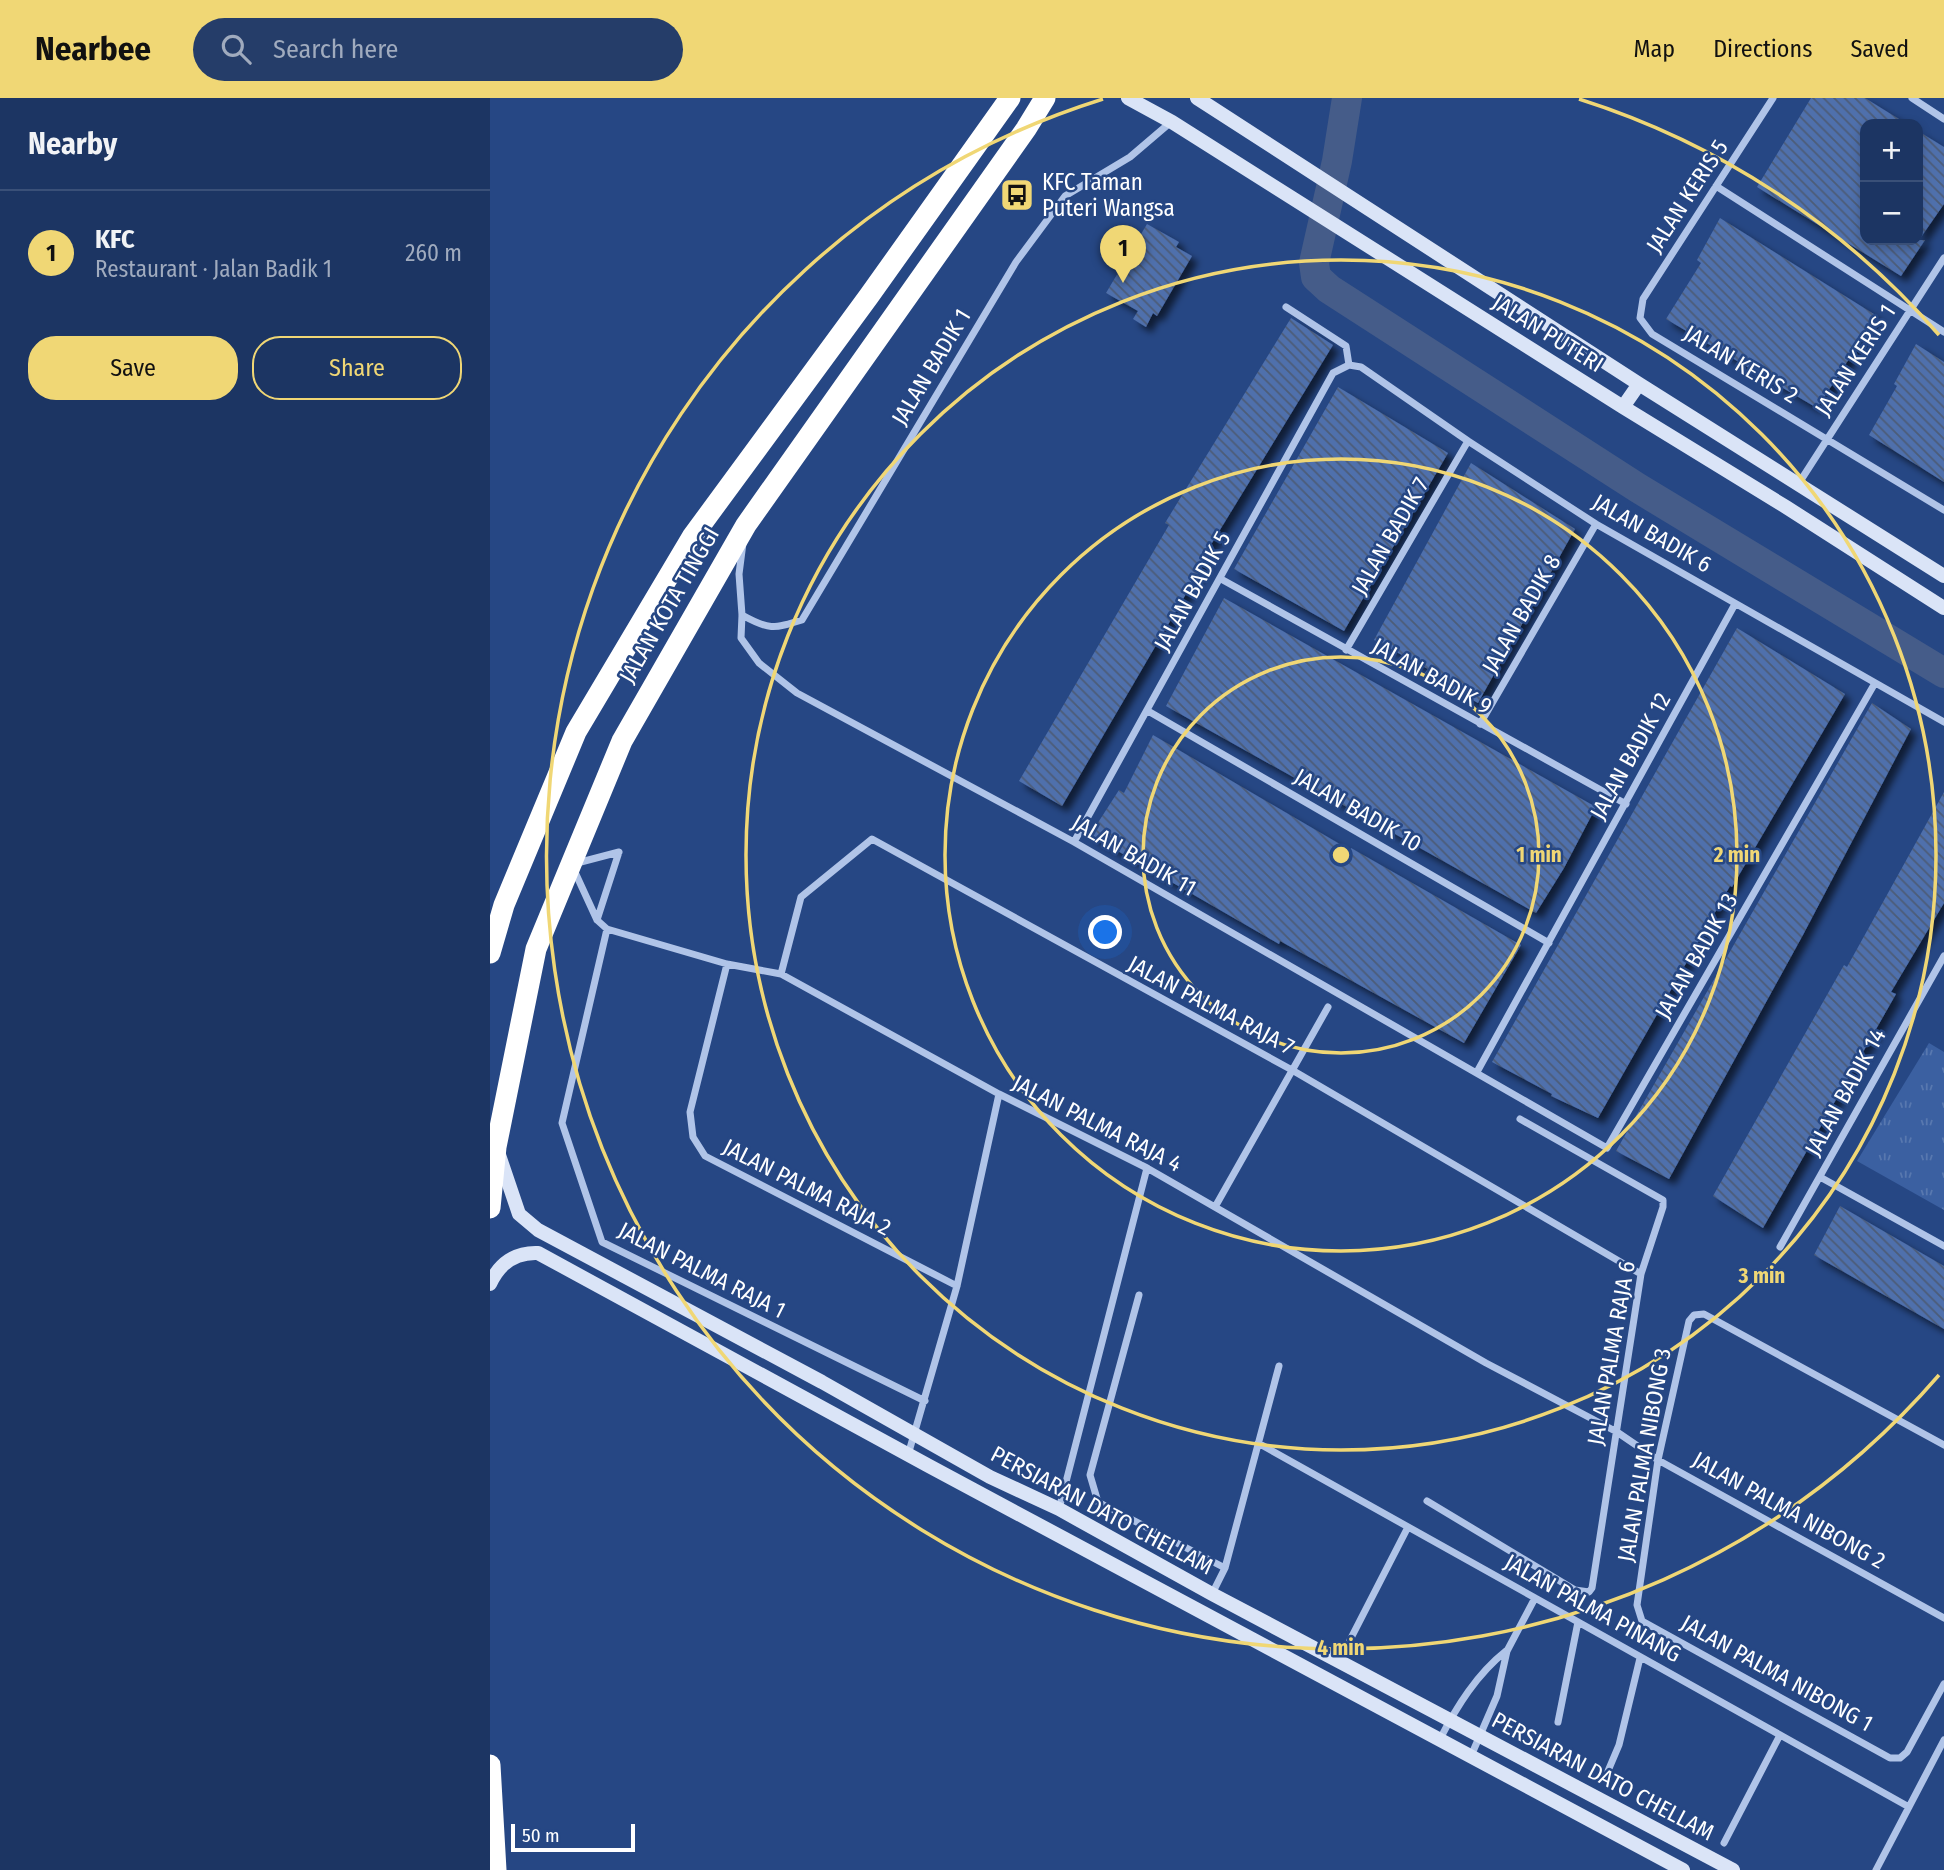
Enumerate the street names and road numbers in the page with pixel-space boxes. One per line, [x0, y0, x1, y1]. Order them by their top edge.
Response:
street label: JALAN KERIS 5 [1640, 134, 1734, 258]
street label: JALAN PUTERI [1487, 288, 1609, 378]
street label: JALAN KERIS 1 [1809, 299, 1901, 421]
street label: JALAN BADIK 1 [885, 304, 977, 430]
street label: JALAN KERIS 2 [1679, 319, 1803, 409]
street label: JALAN BADIK 7 [1345, 472, 1435, 600]
street label: JALAN BADIK 6 [1587, 488, 1717, 578]
street label: JALAN KOTA TINGGI [613, 522, 725, 688]
street label: JALAN BADIK 5 [1148, 526, 1236, 656]
street label: JALAN BADIK 8 [1476, 549, 1566, 679]
street label: JALAN BADIK 9 [1367, 632, 1497, 720]
street label: JALAN BADIK 12 [1584, 688, 1676, 824]
street label: JALAN BADIK 10 [1289, 762, 1427, 858]
street label: JALAN BADIK 11 [1067, 808, 1201, 902]
street label: JALAN BADIK 13 [1649, 888, 1743, 1024]
street label: JALAN PALMA RAJA 7 [1123, 949, 1299, 1061]
street label: JALAN BADIK 14 [1798, 1023, 1892, 1161]
street label: JALAN PALMA RAJA 4 [1008, 1068, 1186, 1178]
street label: JALAN PALMA RAJA 2 [718, 1132, 896, 1242]
street label: JALAN PALMA RAJA 1 [614, 1216, 790, 1324]
street label: JALAN PALMA RAJA 6 [1581, 1259, 1641, 1447]
street label: JALAN PALMA NIBONG 3 [1611, 1346, 1677, 1564]
street label: PERSIARAN DATO CHELLAM [986, 1439, 1218, 1581]
street label: JALAN PALMA NIBONG 2 [1688, 1445, 1890, 1575]
street label: JALAN PALMA PINANG [1500, 1548, 1686, 1668]
street label: JALAN PALMA NIBONG 1 [1676, 1609, 1878, 1737]
street label: PERSIARAN DATO CHELLAM [1487, 1705, 1719, 1847]

